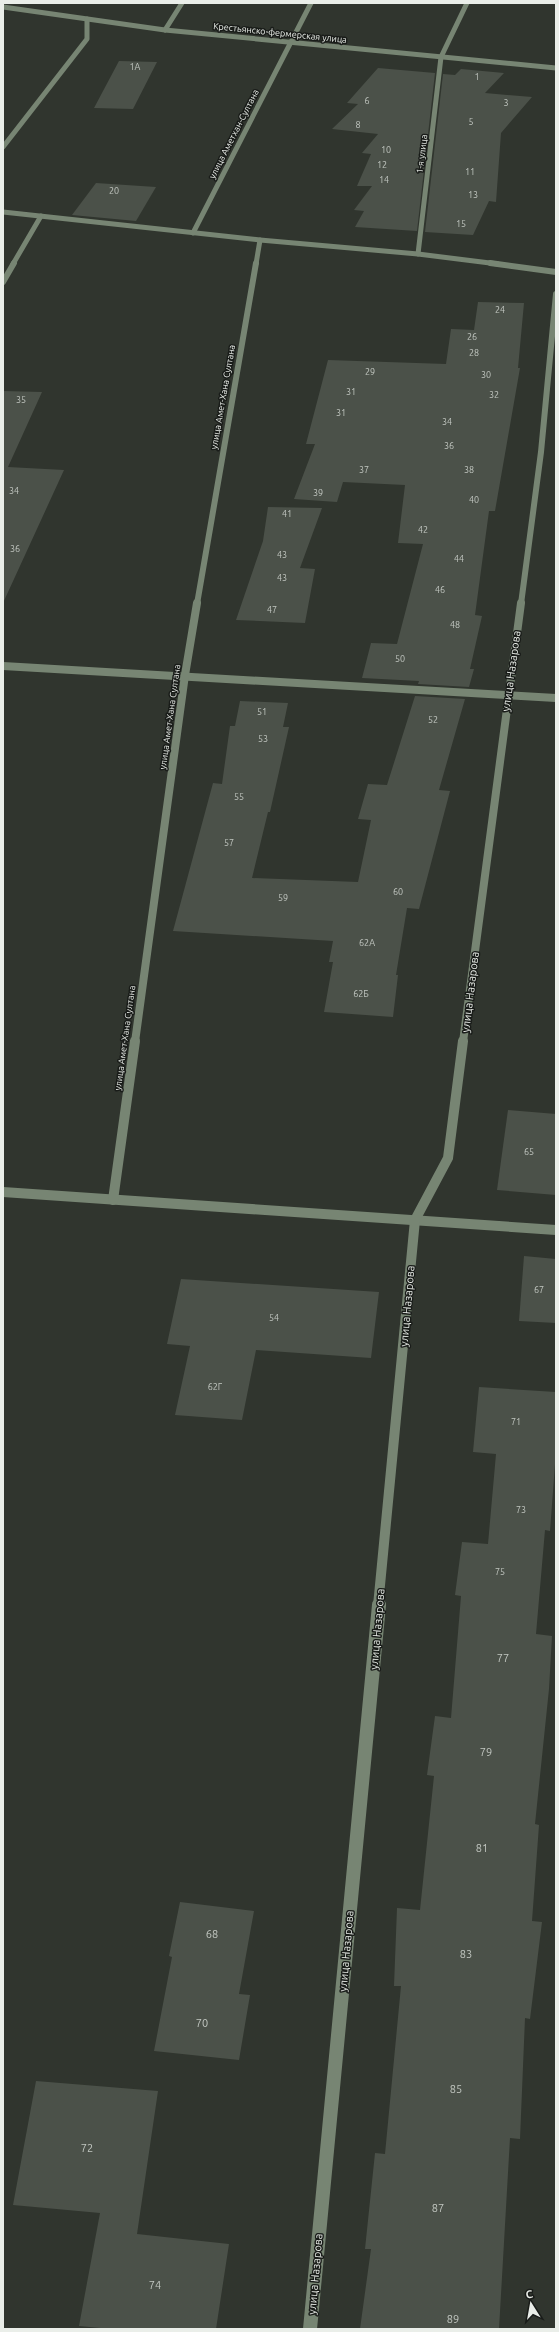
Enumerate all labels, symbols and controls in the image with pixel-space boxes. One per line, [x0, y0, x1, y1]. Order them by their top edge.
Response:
street label: Крестьянско-фермерская улица [213, 21, 347, 45]
house number: 1А [130, 62, 141, 72]
house number: 1 [474, 72, 480, 82]
street label: улица Аметхан-Султана [207, 88, 261, 180]
house number: 6 [364, 96, 370, 106]
house number: 3 [503, 98, 509, 108]
house number: 5 [468, 117, 474, 127]
house number: 8 [355, 120, 361, 130]
street label: 1-я улица [415, 134, 429, 174]
house number: 10 [381, 145, 391, 155]
house number: 12 [377, 160, 387, 170]
house number: 11 [465, 167, 475, 177]
house number: 14 [379, 175, 389, 185]
house number: 20 [109, 186, 119, 196]
house number: 13 [468, 190, 478, 200]
house number: 15 [456, 219, 466, 229]
house number: 24 [495, 305, 505, 315]
house number: 26 [467, 332, 477, 342]
street label: улица Амет-Хана Султана [209, 344, 237, 450]
house number: 28 [469, 348, 479, 358]
house number: 29 [365, 367, 375, 377]
house number: 30 [481, 370, 491, 380]
house number: 31 [346, 387, 356, 397]
house number: 32 [489, 390, 499, 400]
house number: 35 [16, 395, 26, 405]
house number: 31 [336, 408, 346, 418]
house number: 34 [442, 417, 452, 427]
house number: 36 [444, 441, 454, 451]
house number: 37 [359, 465, 369, 475]
house number: 38 [464, 465, 474, 475]
house number: 34 [9, 486, 19, 496]
house number: 39 [313, 488, 323, 498]
house number: 40 [469, 495, 479, 505]
house number: 41 [282, 509, 292, 519]
house number: 42 [418, 525, 428, 535]
house number: 36 [10, 544, 20, 554]
house number: 43 [277, 550, 287, 560]
house number: 44 [454, 554, 464, 564]
house number: 43 [277, 573, 287, 583]
house number: 46 [435, 585, 445, 595]
house number: 47 [267, 605, 277, 615]
house number: 48 [450, 620, 460, 630]
street label: улица Назарова [499, 630, 523, 712]
house number: 50 [395, 654, 405, 664]
street label: улица Амет-Хана Султана [158, 664, 182, 770]
house number: 51 [257, 707, 267, 717]
house number: 52 [428, 715, 438, 725]
house number: 53 [258, 734, 268, 744]
house number: 55 [234, 792, 244, 802]
house number: 57 [224, 838, 234, 848]
house number: 60 [393, 887, 403, 897]
house number: 59 [278, 893, 288, 903]
house number: 62А [359, 938, 375, 948]
street label: улица Назарова [459, 951, 481, 1033]
street label: улица Амет-Хана Султана [113, 985, 137, 1091]
house number: 62Б [353, 989, 369, 999]
house number: 65 [524, 1147, 534, 1157]
street label: улица Назарова [397, 1265, 417, 1347]
house number: 67 [534, 1285, 544, 1295]
house number: 54 [269, 1313, 279, 1323]
house number: 62Г [208, 1382, 223, 1392]
house number: 71 [511, 1417, 521, 1427]
house number: 73 [516, 1505, 526, 1515]
house number: 75 [495, 1567, 505, 1577]
street label: улица Назарова [367, 1588, 387, 1670]
house number: 77 [497, 1652, 509, 1664]
house number: 79 [480, 1746, 492, 1758]
house number: 81 [476, 1842, 488, 1854]
street label: улица Назарова [336, 1910, 356, 1992]
house number: 68 [206, 1928, 218, 1940]
house number: 83 [460, 1948, 472, 1960]
house number: 70 [196, 2017, 208, 2029]
house number: 85 [450, 2083, 462, 2095]
house number: 72 [81, 2142, 93, 2154]
house number: 87 [432, 2202, 444, 2214]
street label: улица Назарова [305, 2233, 325, 2315]
house number: 74 [149, 2279, 161, 2291]
north arrow [511, 2284, 551, 2324]
text: С [524, 2288, 534, 2301]
house number: 89 [447, 2313, 459, 2325]

